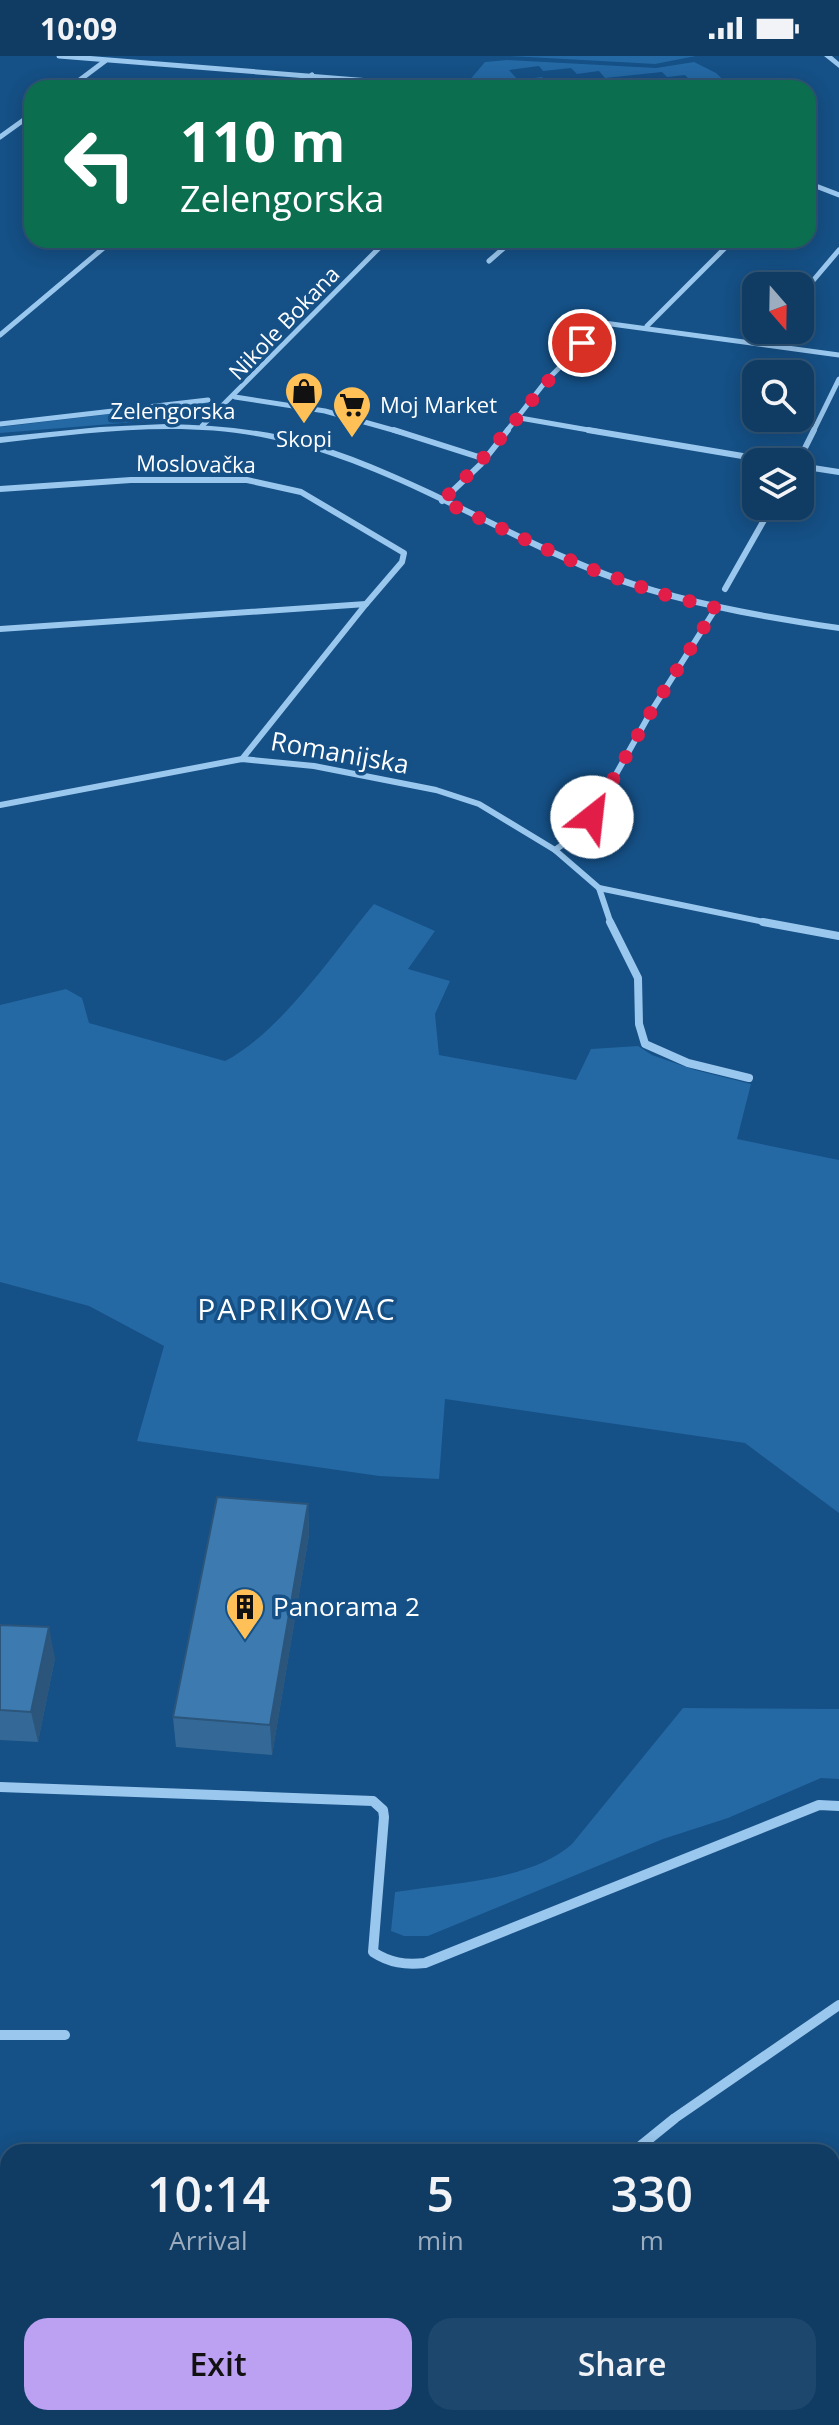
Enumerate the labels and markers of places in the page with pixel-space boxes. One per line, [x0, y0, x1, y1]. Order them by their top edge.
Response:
pin [548, 309, 616, 377]
shop icon: Skopi [283, 370, 325, 425]
supermarket icon: Moj Market [331, 384, 373, 439]
place label: Moj Market [380, 389, 497, 419]
place label: Skopi [276, 423, 332, 453]
building icon: Panorama 2 [224, 1586, 266, 1641]
place label: Panorama 2 [273, 1588, 420, 1624]

